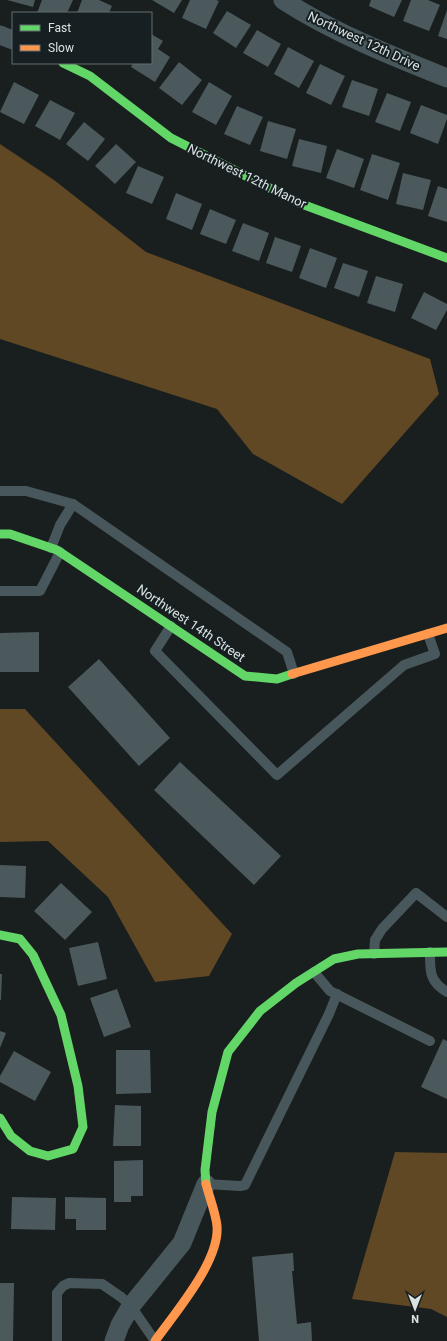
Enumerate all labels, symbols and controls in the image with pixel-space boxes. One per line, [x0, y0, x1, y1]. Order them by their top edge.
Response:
street label: Northwest 12th Drive [305, 8, 423, 74]
legend [12, 12, 152, 64]
text: Fast [48, 21, 71, 35]
text: Slow [48, 41, 74, 55]
street label: Northwest 12th Manor [185, 141, 309, 212]
street label: Northwest 14th Street [134, 581, 248, 665]
north arrow [395, 1289, 435, 1329]
text: N [411, 1312, 419, 1325]

